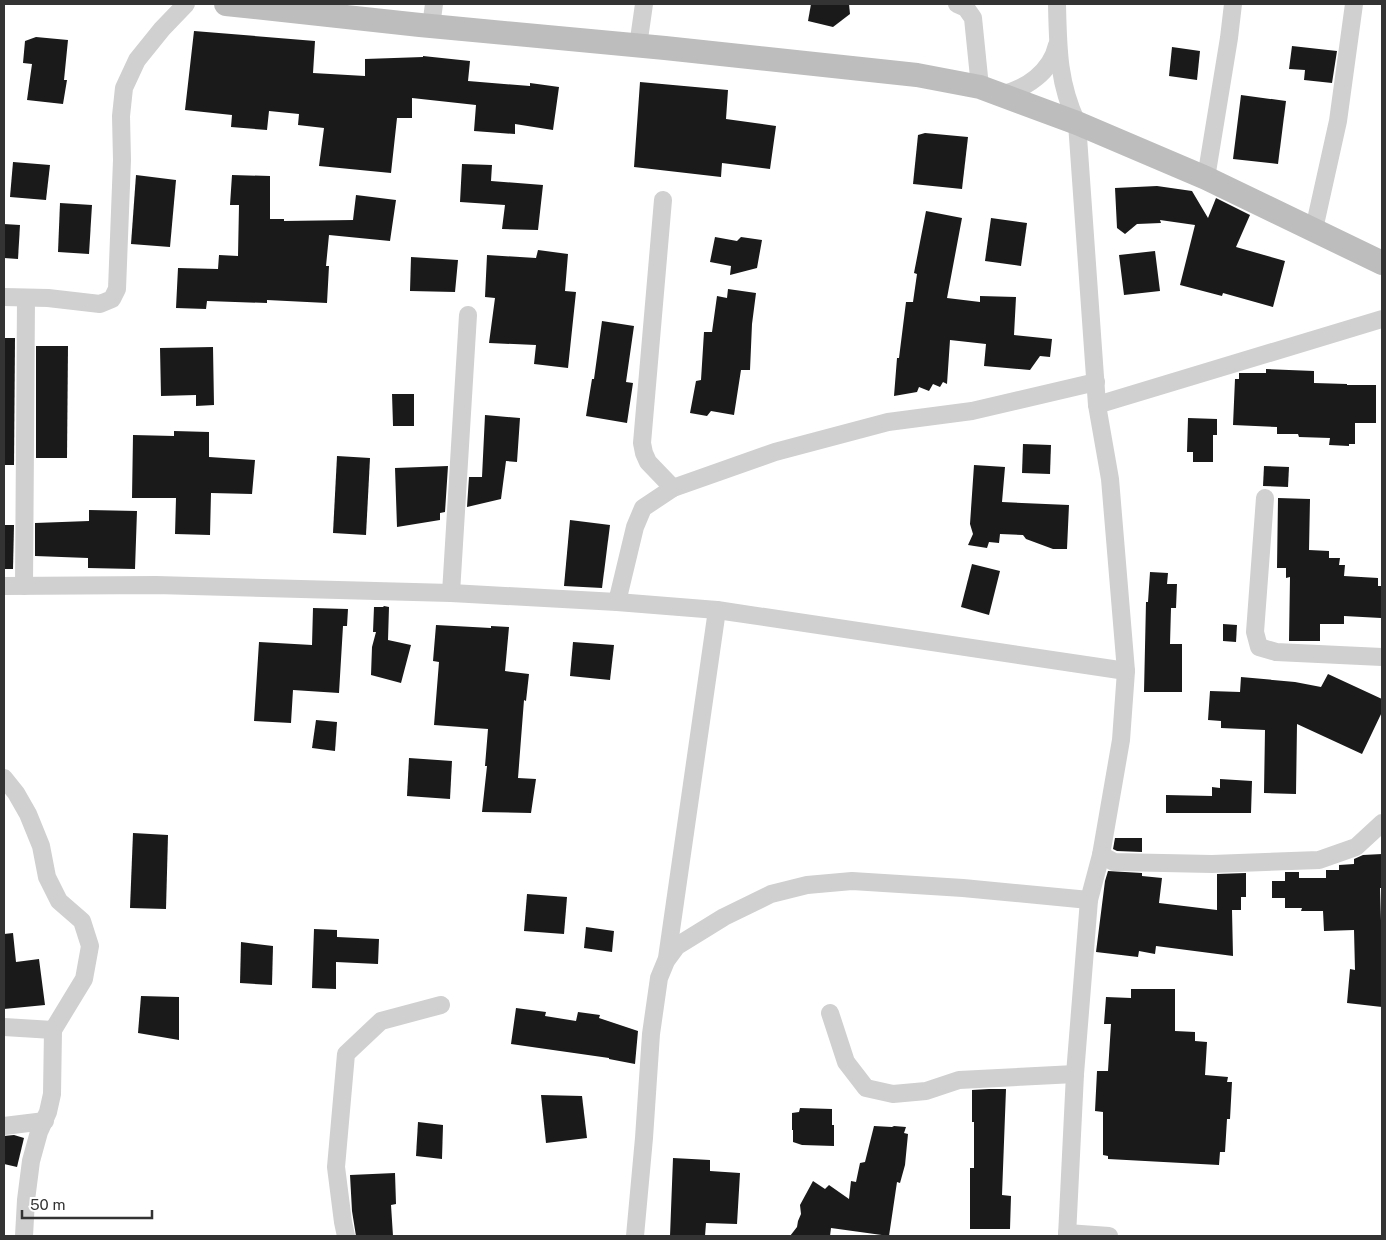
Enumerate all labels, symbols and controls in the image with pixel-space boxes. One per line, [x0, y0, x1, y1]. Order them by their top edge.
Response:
scale bar [22, 1188, 152, 1220]
text: 50 m [30, 1196, 65, 1213]

